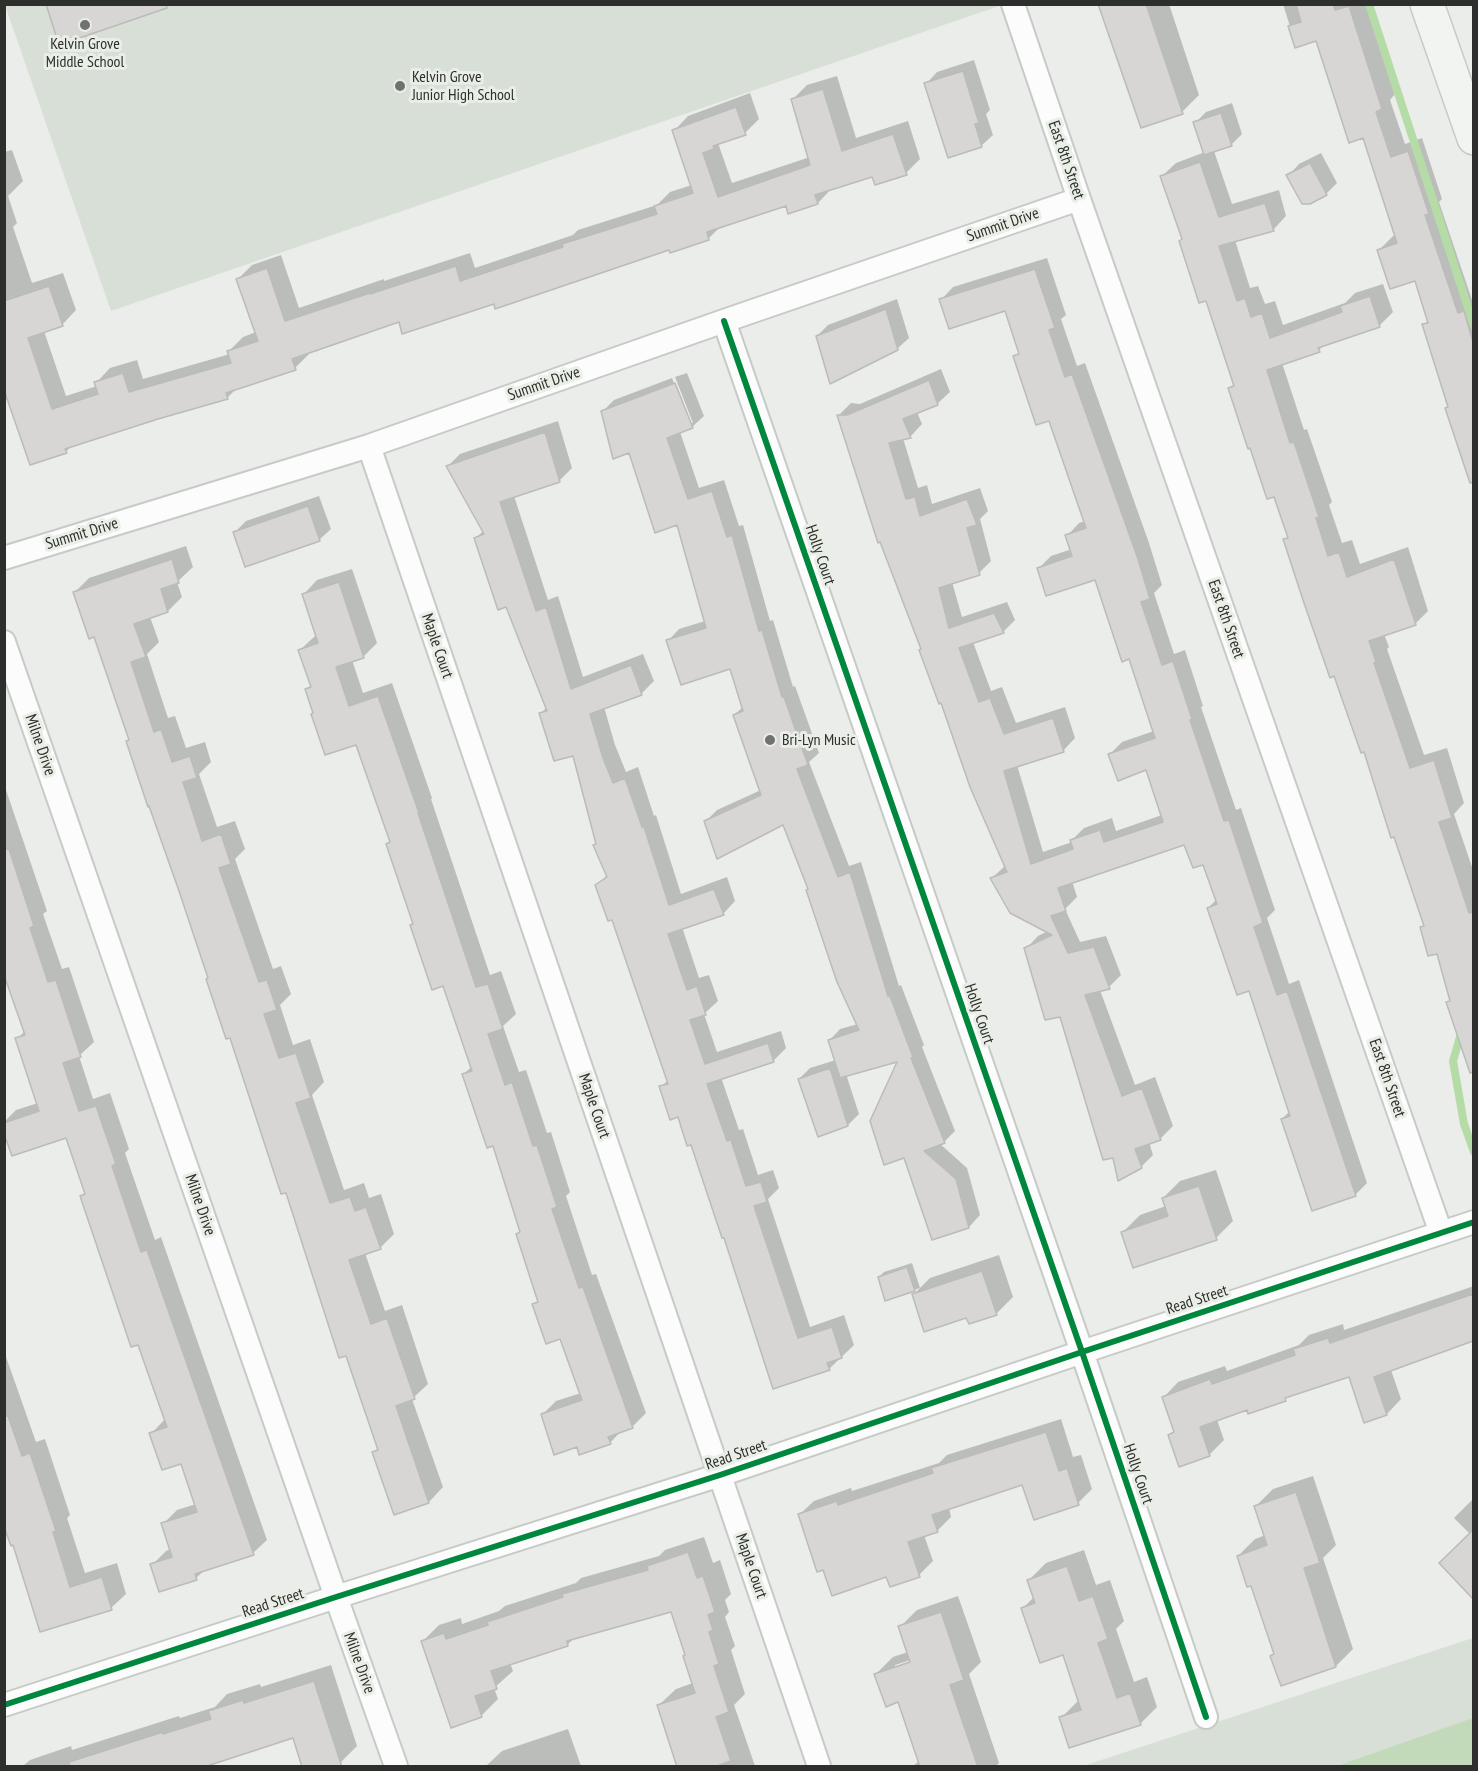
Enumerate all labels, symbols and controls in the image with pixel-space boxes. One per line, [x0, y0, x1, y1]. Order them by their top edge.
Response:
marker: Kelvin Grove Middle School [78, 18, 92, 32]
place label: Kelvin Grove Middle School [46, 34, 124, 72]
place label: Kelvin Grove Junior High School [412, 67, 515, 105]
marker: Kelvin Grove Junior High School [393, 79, 407, 93]
street label: East 8th Street [1044, 118, 1088, 202]
street label: Summit Drive [964, 204, 1042, 246]
street label: Summit Drive [505, 363, 583, 405]
street label: Summit Drive [43, 514, 121, 554]
street label: Holly Court [801, 522, 839, 588]
street label: East 8th Street [1204, 577, 1248, 661]
street label: Maple Court [417, 611, 457, 681]
street label: Milne Drive [21, 712, 59, 778]
place label: Bri-Lyn Music [782, 730, 856, 750]
marker: Bri-Lyn Music [763, 733, 777, 747]
street label: Holly Court [960, 981, 998, 1047]
street label: East 8th Street [1365, 1036, 1409, 1120]
street label: Maple Court [574, 1071, 614, 1141]
street label: Milne Drive [181, 1172, 219, 1238]
street label: Read Street [1164, 1281, 1230, 1319]
street label: Read Street [703, 1436, 769, 1474]
street label: Holly Court [1119, 1441, 1157, 1507]
street label: Maple Court [731, 1531, 771, 1601]
street label: Read Street [240, 1584, 306, 1622]
street label: Milne Drive [339, 1630, 379, 1696]

